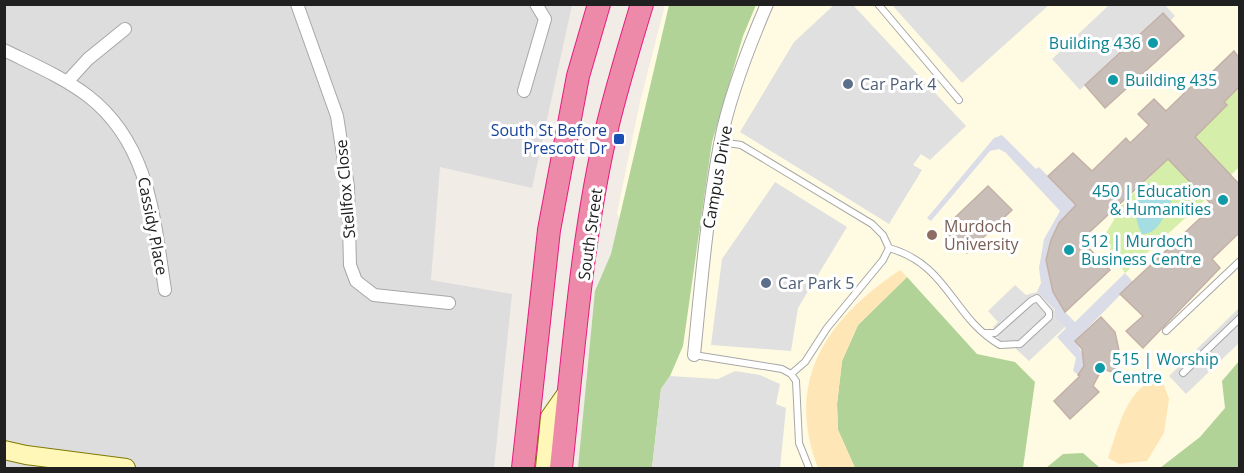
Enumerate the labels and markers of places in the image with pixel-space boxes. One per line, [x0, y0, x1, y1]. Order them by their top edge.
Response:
place label: Building 436 [1049, 32, 1141, 54]
marker: Building 436 [1146, 36, 1160, 50]
place label: Building 435 [1125, 69, 1217, 91]
place label: Car Park 4 [860, 73, 936, 95]
marker: Building 435 [1106, 73, 1120, 87]
marker: Car Park 4 [841, 77, 855, 91]
place label: South St Before Prescott Dr [491, 119, 607, 159]
marker: South St Before Prescott Dr [612, 132, 626, 146]
place label: 450 | Education & Humanities [1092, 180, 1211, 220]
marker: 450 | Education & Humanities [1216, 193, 1230, 207]
place label: Murdoch University [944, 215, 1019, 255]
marker: Murdoch University [925, 228, 939, 242]
place label: 512 | Murdoch Business Centre [1081, 230, 1201, 270]
marker: 512 | Murdoch Business Centre [1062, 243, 1076, 257]
place label: Car Park 5 [778, 272, 854, 294]
marker: Car Park 5 [759, 276, 773, 290]
place label: 515 | Worship Centre [1112, 348, 1219, 388]
marker: 515 | Worship Centre [1093, 361, 1107, 375]

